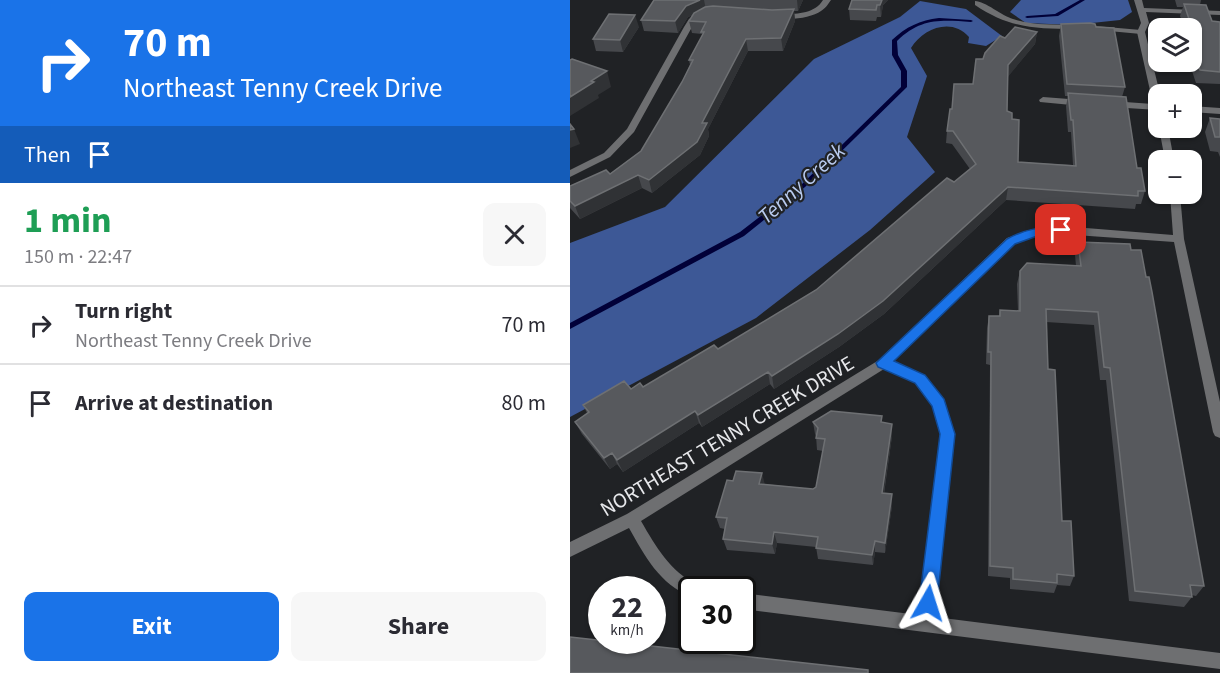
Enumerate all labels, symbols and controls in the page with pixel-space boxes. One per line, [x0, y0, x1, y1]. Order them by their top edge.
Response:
text: 70 m [123, 13, 212, 73]
map controls [1148, 18, 1202, 204]
button: layers [1148, 18, 1202, 72]
icon: right [24, 24, 102, 102]
text: Northeast Tenny Creek Drive [123, 69, 442, 108]
button: + [1148, 84, 1202, 138]
water label: Tenny Creek [751, 135, 853, 232]
icon: arrive [83, 138, 116, 171]
text: Then [24, 139, 71, 171]
button: − [1148, 150, 1202, 204]
text: 1 min [24, 195, 112, 246]
button: close [483, 203, 546, 266]
pin [1035, 204, 1086, 255]
icon: arrive [1044, 213, 1077, 246]
text: 150 m · 22:47 [24, 243, 132, 271]
text: Turn right [75, 295, 172, 327]
icon: right [24, 309, 57, 342]
text: 70 m [501, 309, 546, 341]
text: Northeast Tenny Creek Drive [75, 327, 312, 355]
street label: NORTHEAST TENNY CREEK DRIVE [594, 348, 860, 524]
icon: arrive [24, 387, 57, 420]
text: Arrive at destination [75, 387, 273, 419]
text: 80 m [501, 387, 546, 419]
position arrow [896, 571, 960, 635]
speed limit sign: 30 [678, 576, 756, 654]
text: 22 [611, 586, 643, 629]
button: Exit [24, 592, 279, 661]
button: Share [291, 592, 546, 661]
text: km/h [610, 620, 644, 641]

